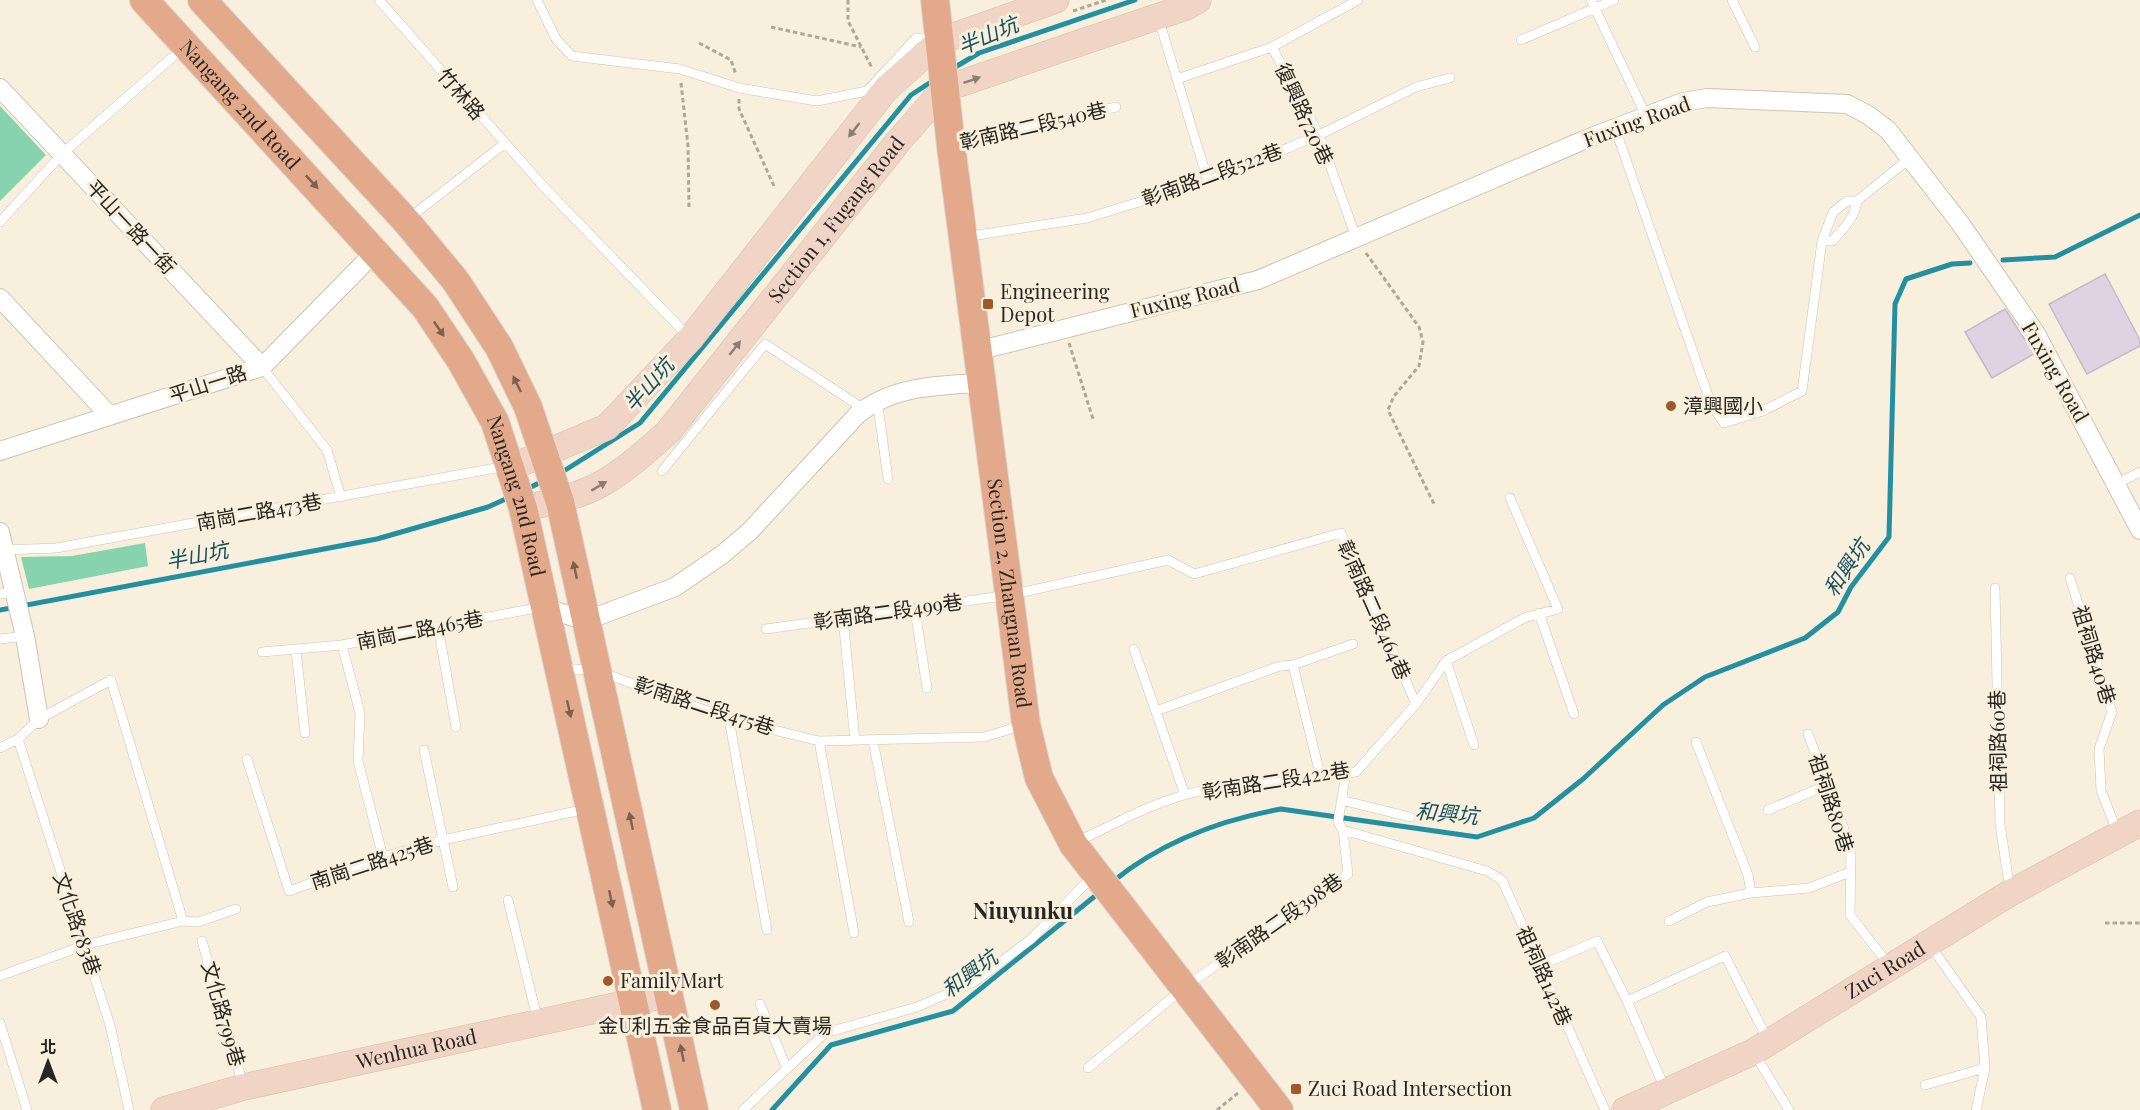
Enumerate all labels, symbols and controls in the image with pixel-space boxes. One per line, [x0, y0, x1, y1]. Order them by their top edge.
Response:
water label: 半山坑 [953, 8, 1024, 59]
street label: Nangang 2nd Road [175, 33, 307, 175]
street label: 復興路720巷 [1270, 58, 1341, 169]
street label: 竹林路 [432, 62, 492, 125]
one-way arrow [963, 74, 981, 84]
street label: Fuxing Road [1579, 89, 1694, 152]
street label: 彰南路二段540巷 [956, 94, 1109, 155]
one-way arrow [847, 122, 860, 138]
street label: Section 1, Fugang Road [761, 129, 910, 308]
street label: 彰南路二段522巷 [1138, 136, 1285, 211]
street label: 平山一路一街 [81, 173, 183, 279]
one-way arrow [305, 174, 319, 189]
street label: Fuxing Road [1127, 270, 1243, 323]
place label: Engineering Depot [1000, 277, 1110, 327]
marker: Engineering Depot [981, 297, 995, 311]
street label: Fuxing Road [2017, 316, 2096, 427]
one-way arrow [434, 320, 445, 337]
one-way arrow [728, 340, 741, 356]
water label: 半山坑 [616, 348, 681, 417]
street label: 平山一路 [165, 357, 250, 408]
one-way arrow [512, 375, 522, 392]
place label: 漳興國小 [1683, 391, 1763, 418]
marker: 漳興國小 [1664, 399, 1678, 413]
street label: Nangang 2nd Road [482, 411, 553, 579]
street label: Section 2, Zhangnan Road [982, 477, 1039, 710]
one-way arrow [591, 481, 608, 491]
street label: 南崗二路473巷 [194, 486, 324, 535]
water label: 和興坑 [1816, 530, 1876, 601]
water label: 半山坑 [163, 534, 233, 574]
street label: 彰南路二段464巷 [1333, 535, 1418, 683]
one-way arrow [569, 560, 579, 579]
street label: 彰南路二段499巷 [812, 587, 964, 634]
street label: 祖祠路40巷 [2068, 602, 2123, 707]
street label: 南崗二路465巷 [354, 603, 485, 654]
street label: 彰南路二段475巷 [631, 669, 778, 740]
street label: 祖祠路60巷 [1982, 690, 2011, 792]
one-way arrow [564, 699, 574, 718]
street label: 祖祠路80巷 [1804, 750, 1861, 855]
street label: 彰南路二段422巷 [1200, 755, 1351, 805]
water label: 和興坑 [1415, 795, 1483, 829]
one-way arrow [626, 812, 635, 831]
street label: 南崗二路425巷 [307, 829, 436, 894]
street label: 彰南路二段398巷 [1209, 866, 1347, 974]
street label: 文化路783巷 [48, 868, 109, 979]
one-way arrow [607, 890, 617, 908]
district label: Niuyunku [973, 895, 1073, 925]
street label: 祖祠路142巷 [1511, 921, 1579, 1030]
street label: Zuci Road [1839, 934, 1930, 1004]
water label: 和興坑 [935, 940, 1005, 1003]
street label: 文化路799巷 [197, 958, 252, 1069]
place label: FamilyMart [620, 966, 724, 993]
marker: FamilyMart [601, 974, 615, 988]
marker: 金U利五金食品百貨大賣場 [708, 998, 722, 1012]
place label: 金U利五金食品百貨大賣場 [598, 1011, 832, 1038]
street label: Wenhua Road [353, 1021, 479, 1074]
north arrow [18, 1032, 78, 1092]
text: 北 [40, 1036, 56, 1057]
one-way arrow [677, 1043, 686, 1062]
place label: Zuci Road Intersection [1308, 1074, 1512, 1101]
marker: Zuci Road Intersection [1289, 1082, 1303, 1096]

